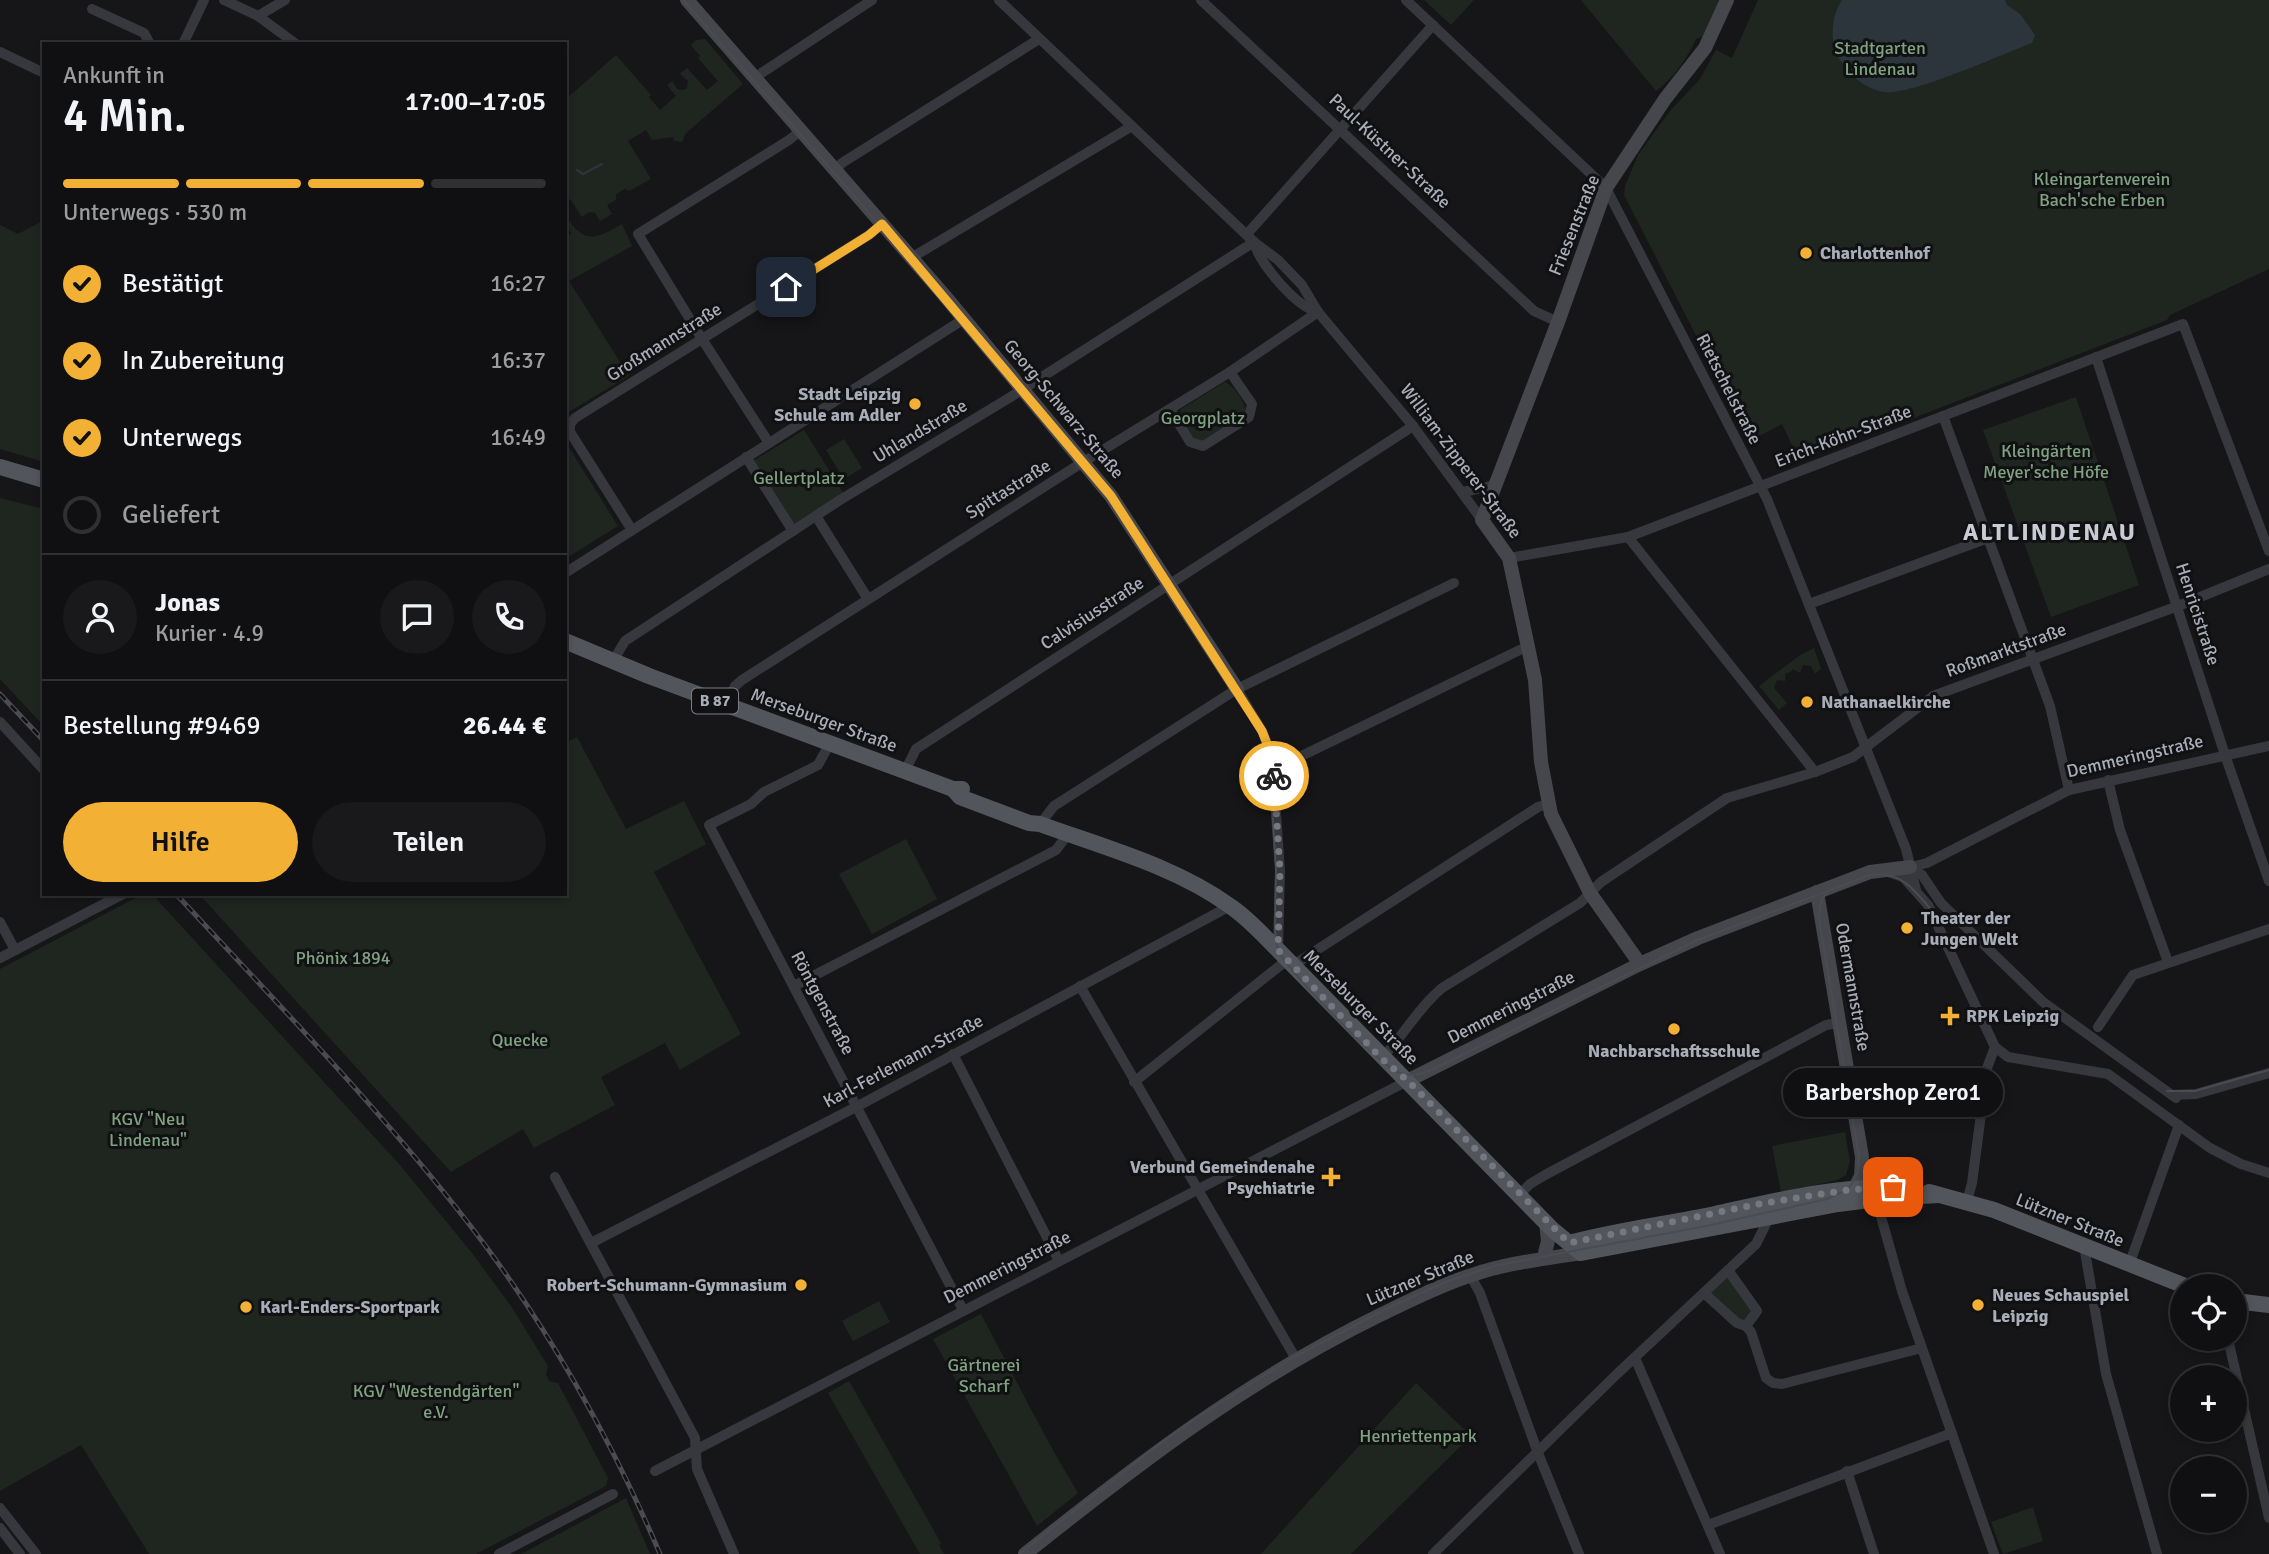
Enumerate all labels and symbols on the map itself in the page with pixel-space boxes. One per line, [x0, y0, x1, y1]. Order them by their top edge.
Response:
park label: Stadtgarten Lindenau [1834, 37, 1926, 80]
street label: Paul-Küstner-Straße [1325, 89, 1455, 213]
park label: Kleingartenverein Bach'sche Erben [2034, 168, 2170, 211]
street label: Friesenstraße [1544, 171, 1604, 279]
place label: Charlottenhof [1820, 242, 1931, 264]
marker: Charlottenhof [1798, 245, 1814, 261]
pin [756, 257, 816, 317]
street label: Großmannstraße [602, 298, 726, 386]
street label: Rietschelstraße [1692, 330, 1766, 448]
street label: Georg-Schwarz-Straße [999, 335, 1129, 483]
street label: William-Zipperer-Straße [1396, 379, 1526, 543]
place label: Stadt Leipzig Schule am Adler [774, 383, 902, 426]
street label: Uhlandstraße [869, 394, 971, 468]
marker: Stadt Leipzig Schule am Adler [907, 396, 923, 412]
street label: Erich-Köhn-Straße [1772, 400, 1914, 472]
park label: Georgplatz [1161, 407, 1245, 429]
park label: Kleingärten Meyer'sche Höfe [1983, 440, 2109, 483]
street label: Spittastraße [961, 454, 1055, 524]
park label: Gellertplatz [753, 467, 845, 489]
district label: ALTLINDENAU [1963, 517, 2137, 547]
street label: Henricistraße [2171, 560, 2225, 668]
street label: Calvisiusstraße [1036, 572, 1148, 654]
street label: Roßmarktstraße [1943, 618, 2069, 682]
street label: Merseburger Straße [748, 683, 900, 757]
road number: B 87 [692, 688, 738, 714]
place label: Nathanaelkirche [1821, 691, 1951, 713]
marker: Nathanaelkirche [1799, 694, 1815, 710]
street label: Demmeringstraße [2065, 730, 2205, 782]
courier [1239, 741, 1309, 811]
place label: Theater der Jungen Welt [1921, 907, 2019, 950]
marker: Theater der Jungen Welt [1899, 920, 1915, 936]
street label: Odermannstraße [1831, 921, 1875, 1053]
street label: Merseburger Straße [1299, 945, 1423, 1069]
park label: Phönix 1894 [295, 947, 391, 969]
street label: Röntgenstraße [786, 947, 860, 1059]
street label: Demmeringstraße [1444, 966, 1578, 1048]
place label: RPK Leipzig [1966, 1005, 2059, 1027]
marker: RPK Leipzig [1940, 1006, 1960, 1026]
street label: Karl-Ferlemann-Straße [819, 1009, 987, 1113]
marker: Nachbarschaftsschule [1666, 1021, 1682, 1037]
park label: Quecke [492, 1029, 548, 1051]
place label: Nachbarschaftsschule [1588, 1040, 1760, 1062]
callout: Barbershop Zero1 [1783, 1068, 2003, 1117]
park label: KGV "Neu Lindenau" [109, 1108, 187, 1151]
place label: Verbund Gemeindenahe Psychiatrie [1130, 1156, 1315, 1199]
pin [1863, 1157, 1923, 1217]
marker: Verbund Gemeindenahe Psychiatrie [1321, 1167, 1341, 1187]
street label: Lützner Straße [2013, 1188, 2127, 1252]
street label: Demmeringstraße [940, 1226, 1074, 1308]
street label: Lützner Straße [1363, 1245, 1477, 1311]
place label: Robert-Schumann-Gymnasium [546, 1274, 787, 1296]
marker: Robert-Schumann-Gymnasium [793, 1277, 809, 1293]
place label: Neues Schauspiel Leipzig [1992, 1284, 2130, 1327]
place label: Karl-Enders-Sportpark [260, 1296, 440, 1318]
marker: Neues Schauspiel Leipzig [1970, 1297, 1986, 1313]
marker: Karl-Enders-Sportpark [238, 1299, 254, 1315]
park label: Gärtnerei Scharf [948, 1354, 1021, 1397]
park label: KGV "Westendgärten" e.V. [353, 1380, 519, 1423]
park label: Henriettenpark [1359, 1425, 1477, 1447]

